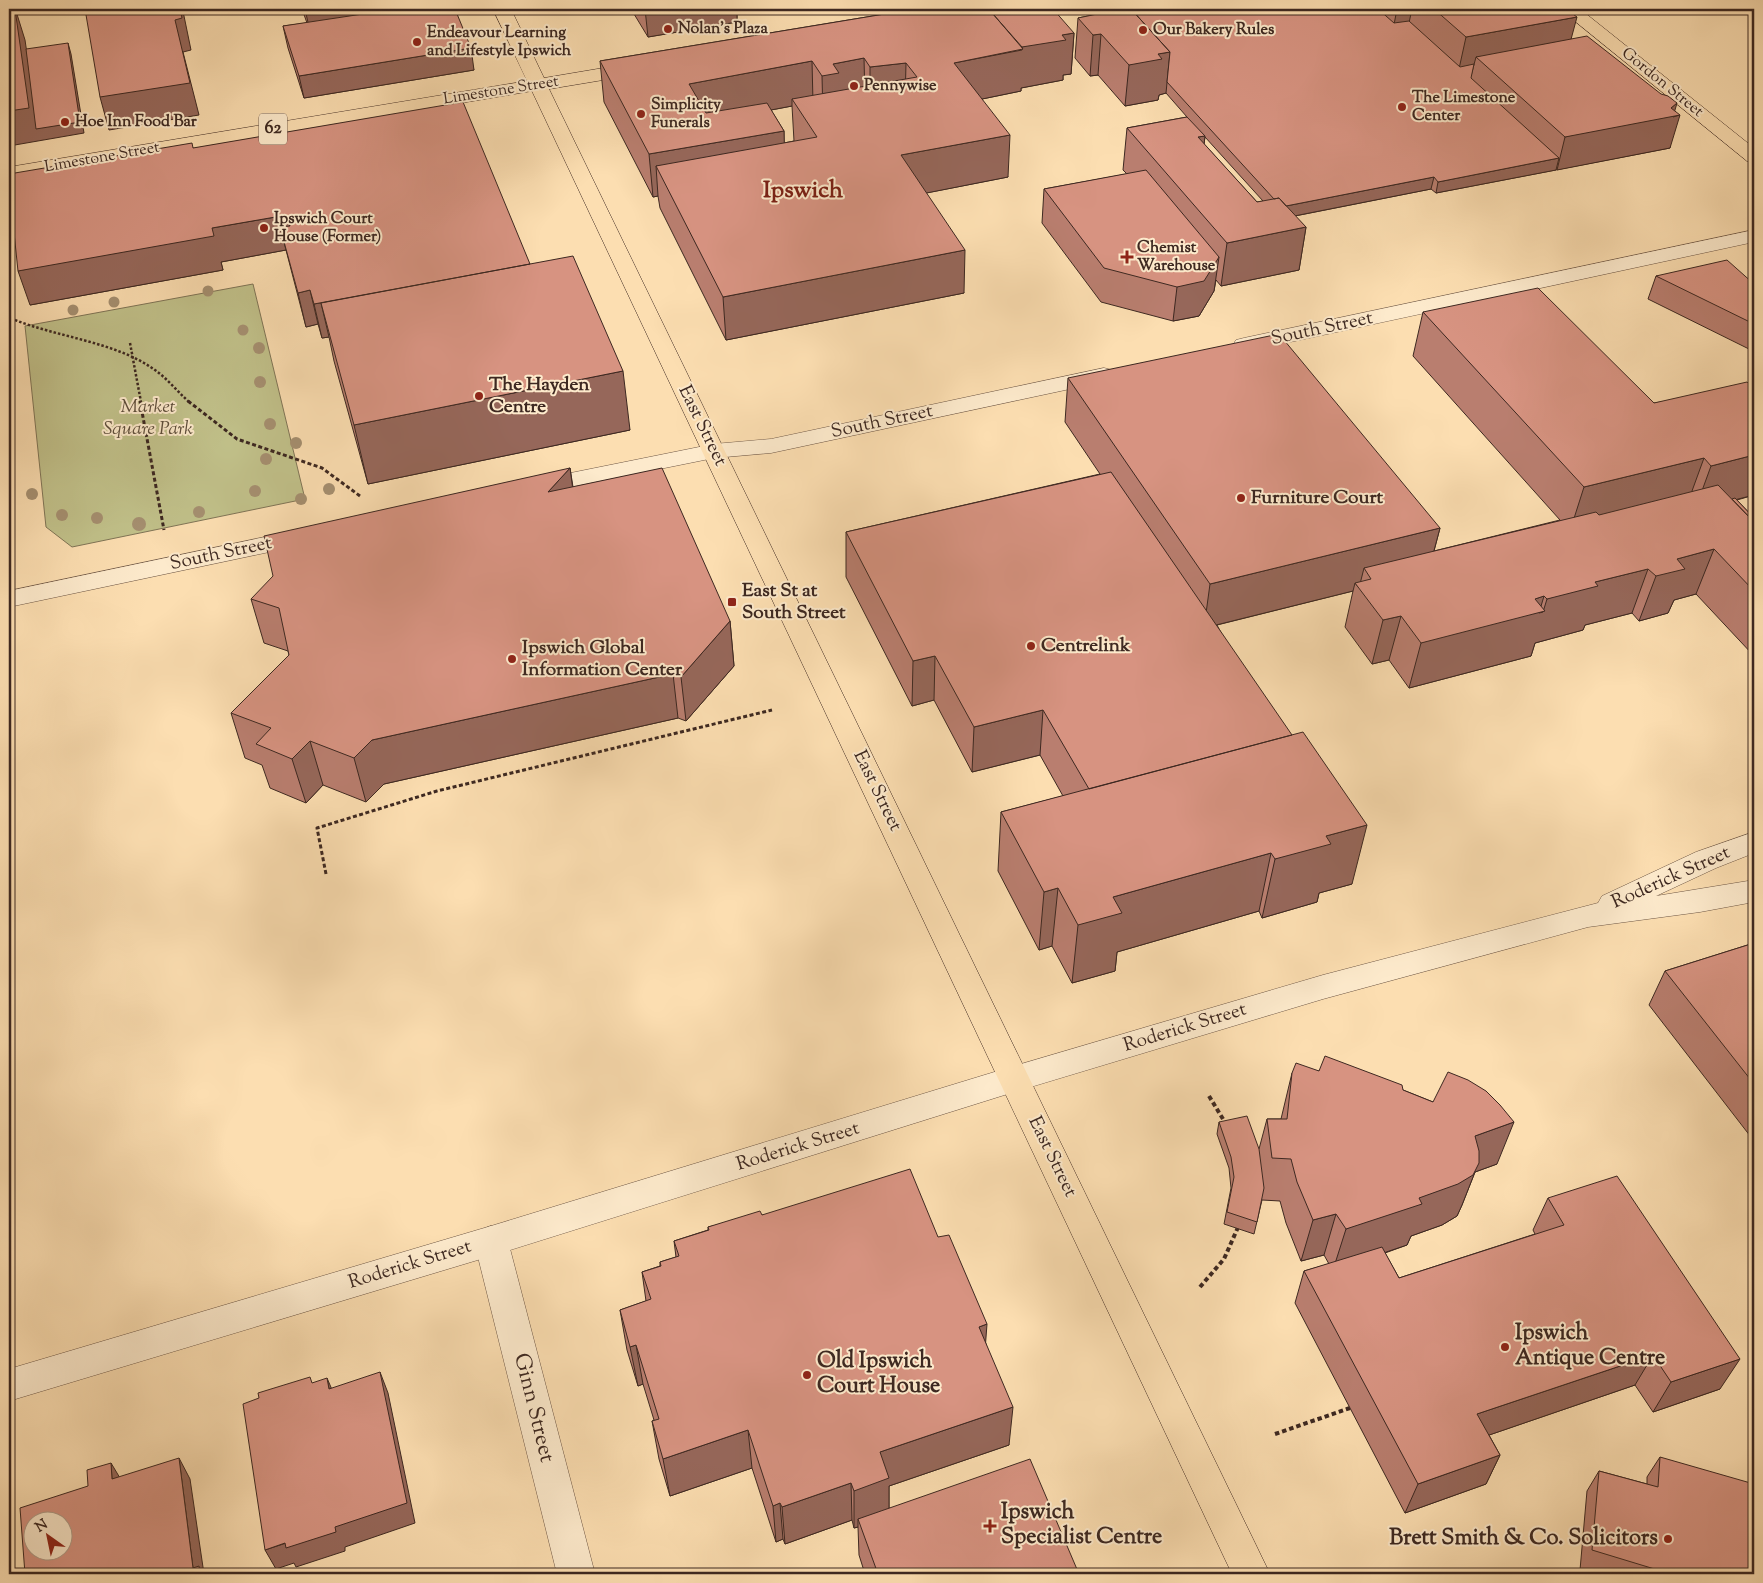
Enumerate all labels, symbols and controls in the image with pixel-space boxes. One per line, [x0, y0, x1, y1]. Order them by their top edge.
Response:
place label: Nolan's Plaza [678, 18, 768, 41]
place label: Our Bakery Rules [1153, 19, 1274, 42]
place label: Endeavour Learning and Lifestyle Ipswich [427, 22, 572, 63]
marker: Nolan's Plaza [662, 23, 674, 35]
marker: Our Bakery Rules [1137, 24, 1149, 36]
marker: Endeavour Learning and Lifestyle Ipswich [411, 36, 423, 48]
street label: Gordon Street [1616, 43, 1708, 124]
street label: Limestone Street [442, 70, 561, 111]
place label: Pennywise [864, 75, 937, 98]
marker: Pennywise [848, 80, 860, 92]
place label: The Limestone Center [1412, 87, 1516, 128]
place label: Simplicity Funerals [651, 94, 721, 135]
marker: The Limestone Center [1396, 101, 1408, 113]
marker: Simplicity Funerals [635, 108, 647, 120]
place label: Hoe Inn Food Bar [75, 111, 198, 134]
road number: 62 [259, 114, 287, 144]
marker: Hoe Inn Food Bar [59, 116, 71, 128]
street label: Limestone Street [43, 136, 162, 179]
district label: Ipswich [763, 174, 844, 208]
place label: Ipswich Court House (Former) [274, 208, 381, 249]
marker: Ipswich Court House (Former) [258, 222, 270, 234]
place label: Chemist Warehouse [1137, 237, 1216, 278]
marker: Chemist Warehouse [1121, 251, 1133, 263]
street label: South Street [1269, 305, 1376, 353]
place label: The Hayden Centre [489, 372, 590, 421]
street label: East Street [671, 381, 733, 472]
marker: The Hayden Centre [473, 390, 485, 402]
park label: Market Square Park [103, 394, 193, 443]
street label: South Street [829, 398, 936, 446]
place label: Furniture Court [1251, 485, 1384, 512]
marker: Furniture Court [1235, 492, 1247, 504]
street label: South Street [168, 530, 275, 578]
place label: East St at South Street [742, 578, 846, 627]
marker: East St at South Street [726, 596, 738, 608]
place label: Centrelink [1041, 633, 1131, 660]
place label: Ipswich Global Information Center [522, 635, 683, 684]
marker: Centrelink [1025, 640, 1037, 652]
marker: Ipswich Global Information Center [506, 653, 518, 665]
street label: East Street [846, 746, 908, 837]
street label: Roderick Street [1607, 840, 1735, 916]
street label: Roderick Street [1120, 996, 1250, 1060]
street label: East Street [1021, 1112, 1083, 1203]
street label: Roderick Street [733, 1115, 863, 1179]
street label: Roderick Street [345, 1233, 475, 1297]
place label: Ipswich Antique Centre [1515, 1318, 1665, 1375]
marker: Ipswich Antique Centre [1499, 1341, 1511, 1353]
place label: Old Ipswich Court House [817, 1346, 940, 1403]
street label: Ginn Street [504, 1350, 562, 1467]
marker: Old Ipswich Court House [801, 1369, 813, 1381]
place label: Ipswich Specialist Centre [1001, 1497, 1162, 1554]
north arrow [22, 1510, 72, 1560]
text: N [32, 1515, 52, 1538]
marker: Ipswich Specialist Centre [983, 1519, 997, 1533]
place label: Brett Smith & Co. Solicitors [1389, 1523, 1658, 1555]
marker: Brett Smith & Co. Solicitors [1662, 1533, 1674, 1545]

